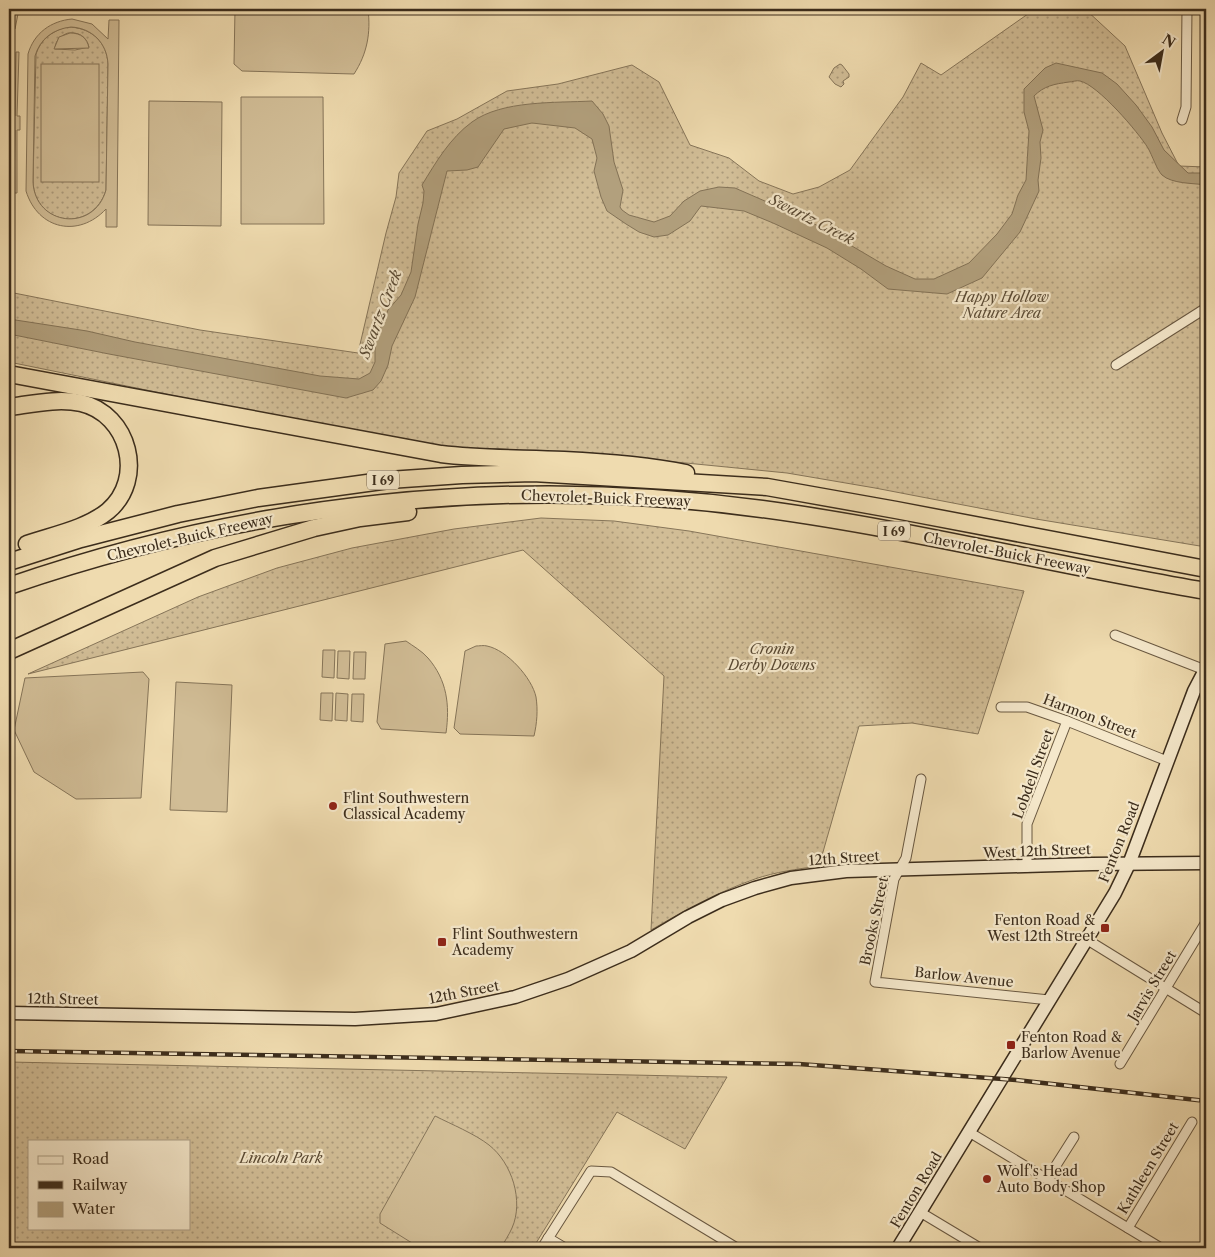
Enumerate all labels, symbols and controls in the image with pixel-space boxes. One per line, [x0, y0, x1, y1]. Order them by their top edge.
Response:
north arrow [1138, 28, 1188, 78]
text: N [1159, 30, 1179, 52]
water label: Swartz Creek [765, 189, 858, 249]
water label: Swartz Creek [354, 267, 406, 362]
park label: Happy Hollow Nature Area [954, 288, 1050, 322]
road number: I 69 [367, 470, 399, 490]
street label: Chevrolet-Buick Freeway [521, 486, 691, 510]
street label: Chevrolet-Buick Freeway [105, 509, 275, 565]
road number: I 69 [878, 522, 910, 540]
street label: Chevrolet-Buick Freeway [922, 528, 1092, 578]
park label: Cronin Derby Downs [727, 640, 817, 674]
street label: Harmon Street [1041, 690, 1139, 742]
street label: Lobdell Street [1008, 727, 1058, 821]
place label: Flint Southwestern Classical Academy [343, 789, 470, 823]
street label: Fenton Road [1095, 798, 1144, 885]
marker: Flint Southwestern Classical Academy [327, 800, 339, 812]
street label: West 12th Street [982, 840, 1091, 862]
street label: 12th Street [808, 847, 880, 869]
street label: Brooks Street [856, 875, 892, 967]
place label: Fenton Road & West 12th Street [986, 911, 1096, 945]
marker: Fenton Road & West 12th Street [1099, 922, 1111, 934]
place label: Flint Southwestern Academy [451, 925, 579, 959]
marker: Flint Southwestern Academy [436, 936, 448, 948]
street label: Jarvis Street [1123, 947, 1180, 1026]
street label: Barlow Avenue [914, 963, 1015, 991]
street label: 12th Street [427, 976, 501, 1008]
street label: 12th Street [27, 989, 99, 1009]
place label: Fenton Road & Barlow Avenue [1021, 1028, 1122, 1062]
marker: Fenton Road & Barlow Avenue [1005, 1039, 1017, 1051]
street label: Kathleen Street [1114, 1119, 1183, 1217]
legend [28, 1140, 190, 1230]
street label: Fenton Road [886, 1148, 946, 1231]
text: Road [72, 1149, 109, 1168]
park label: Lincoln Park [239, 1149, 323, 1167]
place label: Wolf's Head Auto Body Shop [996, 1162, 1105, 1196]
marker: Wolf's Head Auto Body Shop [981, 1173, 993, 1185]
text: Railway [72, 1175, 128, 1194]
text: Water [71, 1199, 116, 1218]

